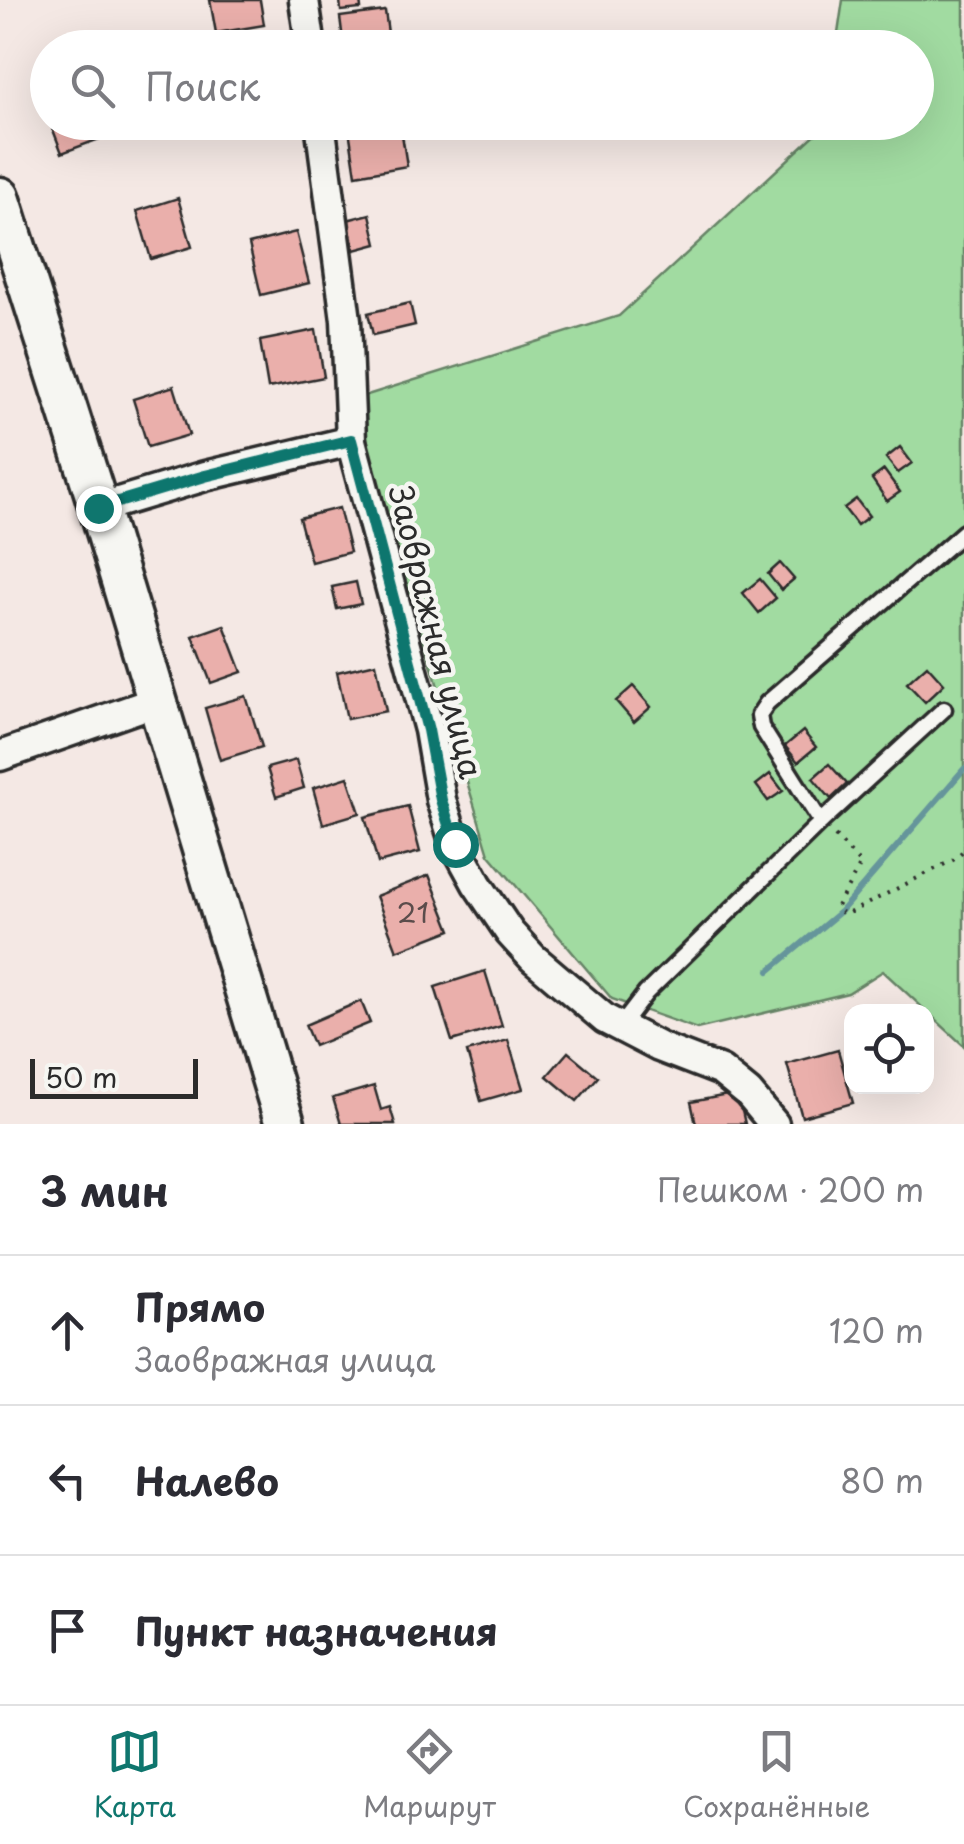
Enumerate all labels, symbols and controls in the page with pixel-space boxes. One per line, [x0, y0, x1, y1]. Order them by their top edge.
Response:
search box [30, 30, 934, 140]
text: Поиск [145, 57, 260, 114]
icon: search [65, 58, 120, 113]
street label: Заовражная улица [377, 480, 497, 783]
route end [76, 486, 122, 532]
route start [433, 822, 479, 868]
house number: 21 [397, 890, 429, 933]
map controls [844, 1004, 934, 1094]
button: locate [844, 1004, 934, 1094]
scale bar [30, 1054, 198, 1098]
text: 50 m [45, 1055, 118, 1098]
text: 3 мин [40, 1158, 169, 1221]
text: Пешком · 200 m [657, 1165, 924, 1213]
text: Прямо [135, 1278, 265, 1335]
icon: ahead [40, 1303, 95, 1358]
text: 120 m [829, 1306, 924, 1354]
text: Заовражная улица [135, 1335, 435, 1383]
text: Налево [135, 1452, 279, 1509]
icon: left [40, 1453, 95, 1508]
text: 80 m [840, 1456, 924, 1504]
text: Пункт назначения [135, 1602, 498, 1659]
icon: arrive [40, 1603, 95, 1658]
tab: Карта [94, 1724, 176, 1827]
tab: Маршрут [363, 1724, 496, 1827]
tab: Сохранённые [683, 1724, 870, 1827]

